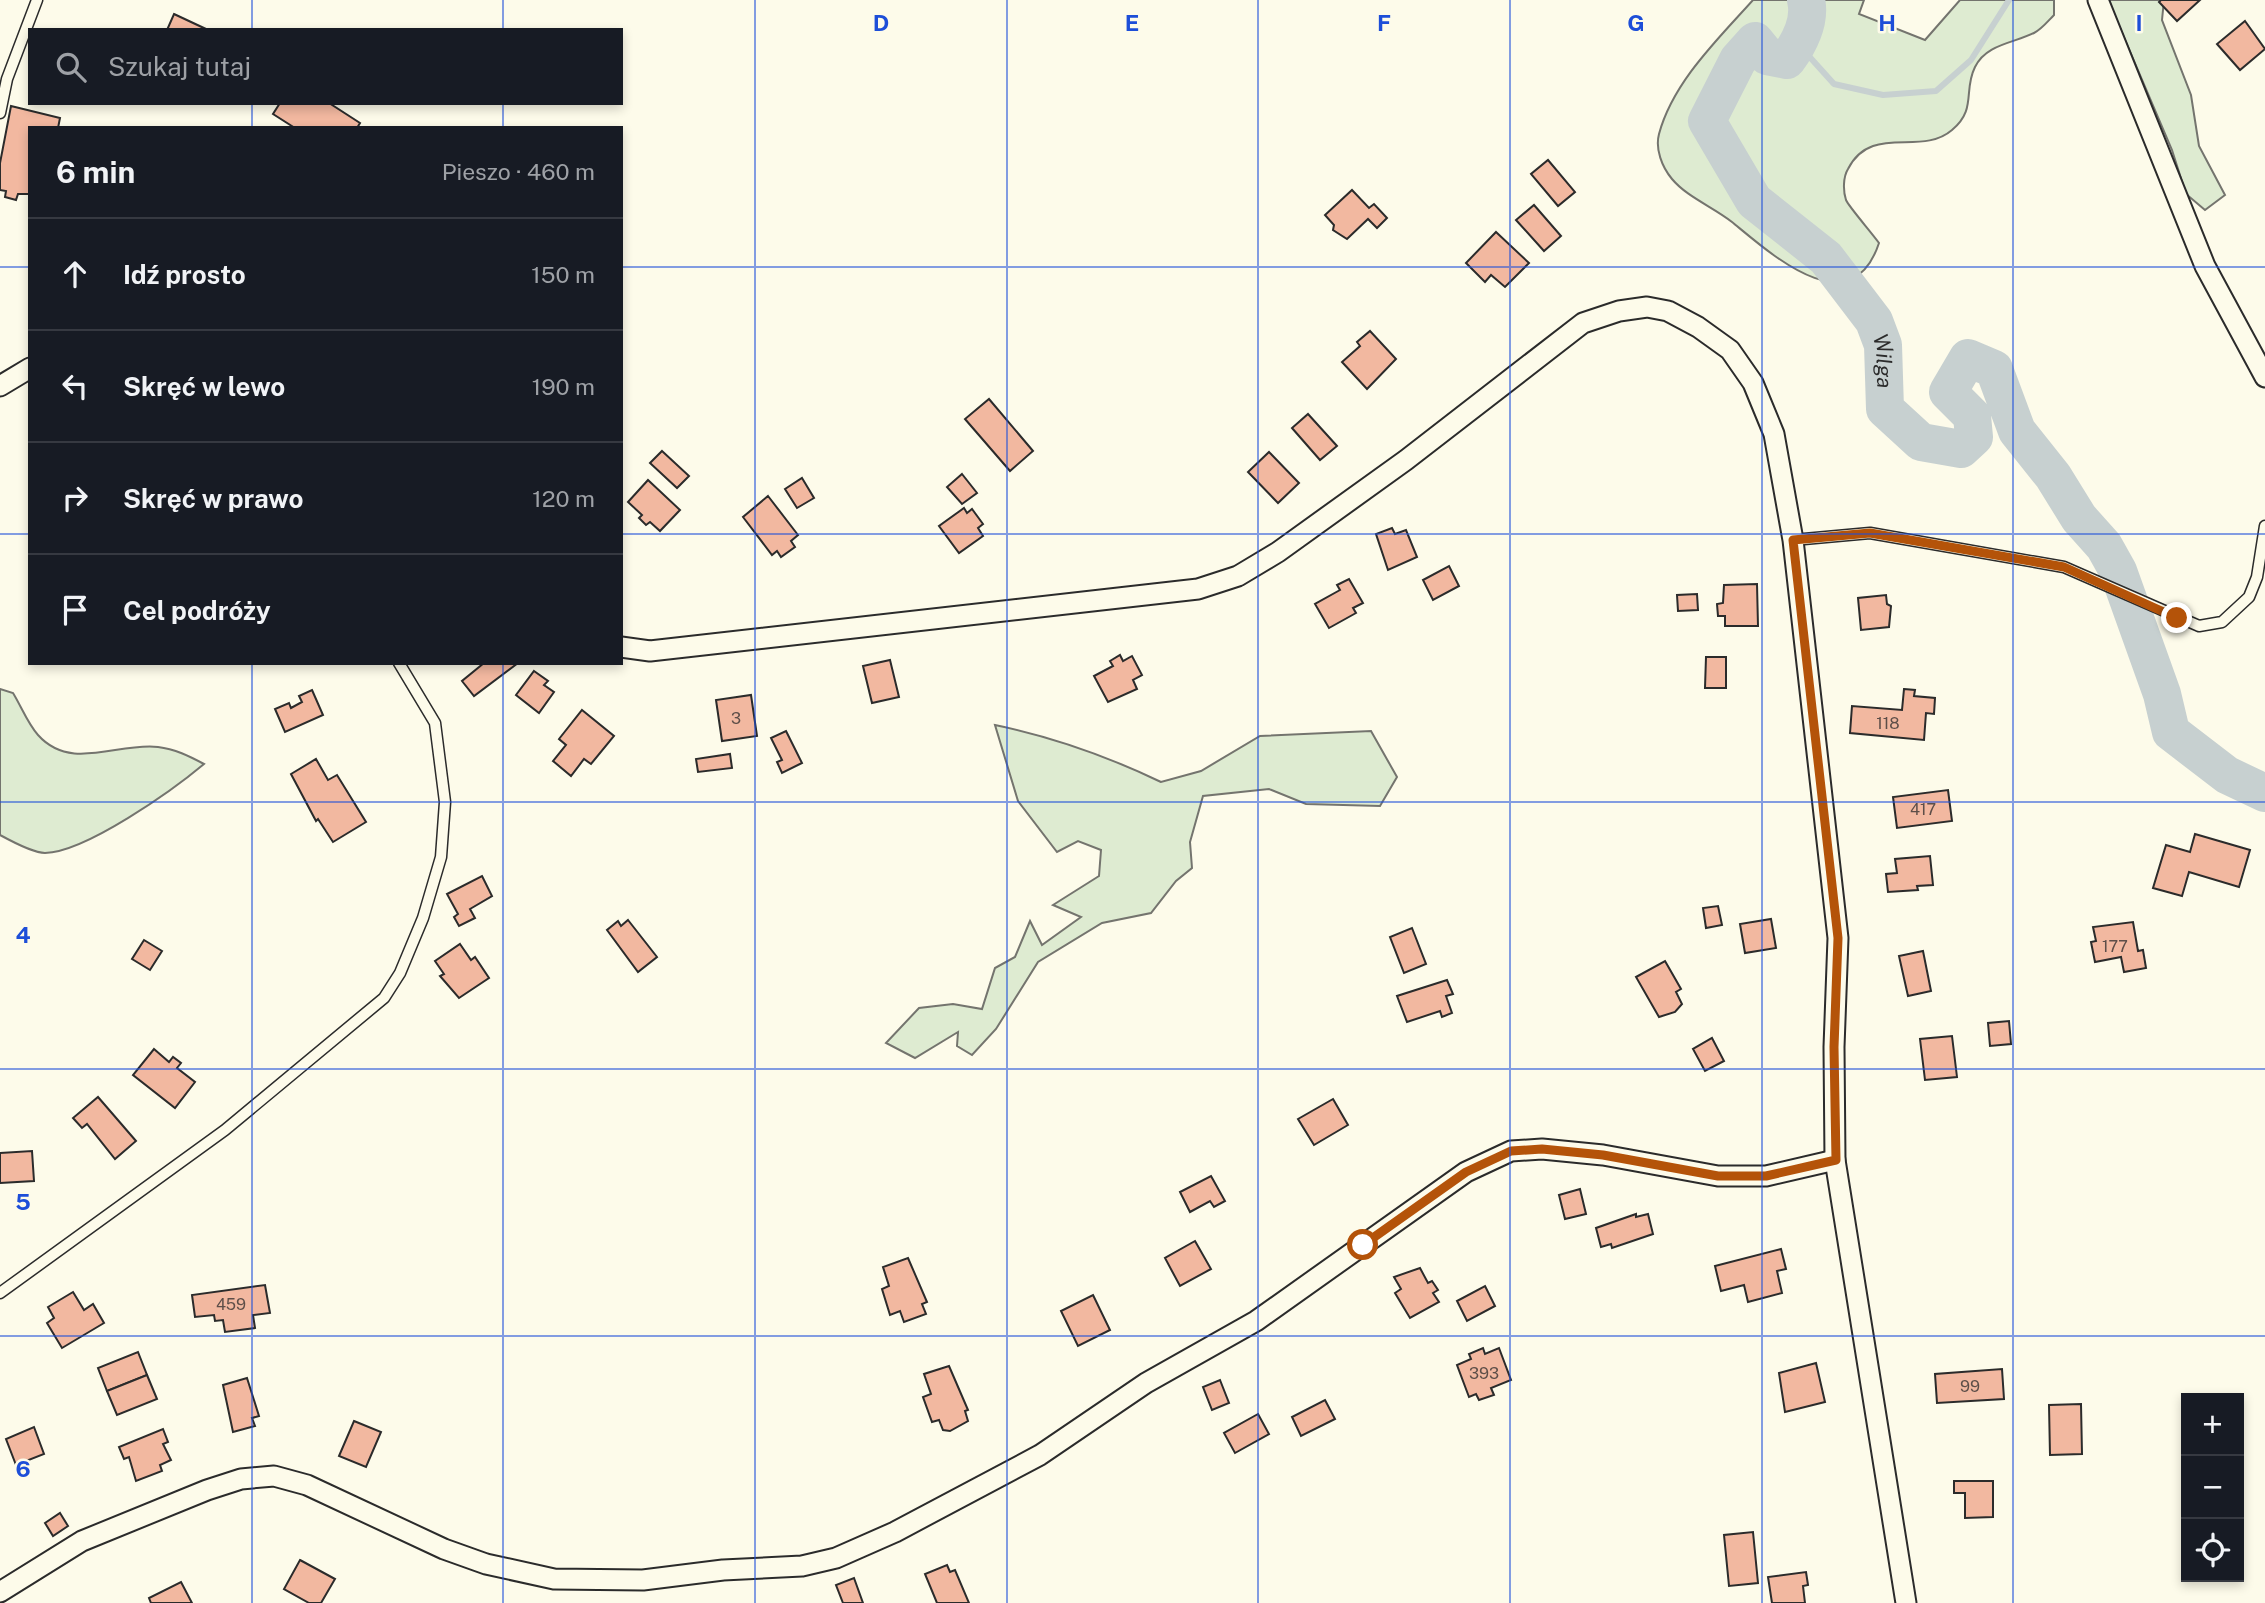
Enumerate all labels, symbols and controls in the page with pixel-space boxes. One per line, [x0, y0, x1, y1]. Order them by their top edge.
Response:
text: D [873, 9, 889, 36]
text: E [1125, 9, 1139, 36]
text: F [1377, 9, 1391, 36]
text: G [1627, 9, 1645, 36]
text: H [1878, 9, 1896, 36]
text: I [2135, 9, 2143, 36]
search box [28, 28, 623, 105]
icon: search [52, 48, 90, 86]
text: Szukaj tutaj [108, 51, 251, 82]
text: 6 min [56, 154, 135, 190]
text: Pieszo · 460 m [442, 158, 595, 185]
icon: ahead [56, 255, 94, 293]
text: Idź prosto [123, 259, 246, 290]
text: 150 m [531, 261, 595, 288]
water label: Wilga [1868, 330, 1898, 389]
icon: left [56, 367, 94, 405]
text: Skręć w lewo [123, 371, 285, 402]
text: 190 m [532, 373, 595, 400]
icon: right [56, 479, 94, 517]
text: Skręć w prawo [123, 483, 303, 514]
text: 120 m [532, 485, 595, 512]
icon: arrive [56, 591, 94, 629]
text: Cel podróży [123, 595, 271, 626]
route end [2161, 602, 2192, 633]
house number: 3 [731, 709, 741, 728]
house number: 118 [1876, 714, 1900, 733]
house number: 417 [1910, 800, 1936, 819]
text: 4 [15, 921, 31, 948]
house number: 177 [2102, 937, 2128, 956]
text: 5 [15, 1188, 31, 1215]
route start [1347, 1229, 1378, 1260]
house number: 459 [216, 1295, 246, 1314]
house number: 393 [1469, 1364, 1499, 1383]
house number: 99 [1960, 1377, 1980, 1396]
map controls [2181, 1393, 2244, 1582]
button: + [2181, 1393, 2244, 1456]
text: 6 [15, 1455, 31, 1482]
button: − [2181, 1456, 2244, 1519]
button: locate [2181, 1519, 2244, 1582]

